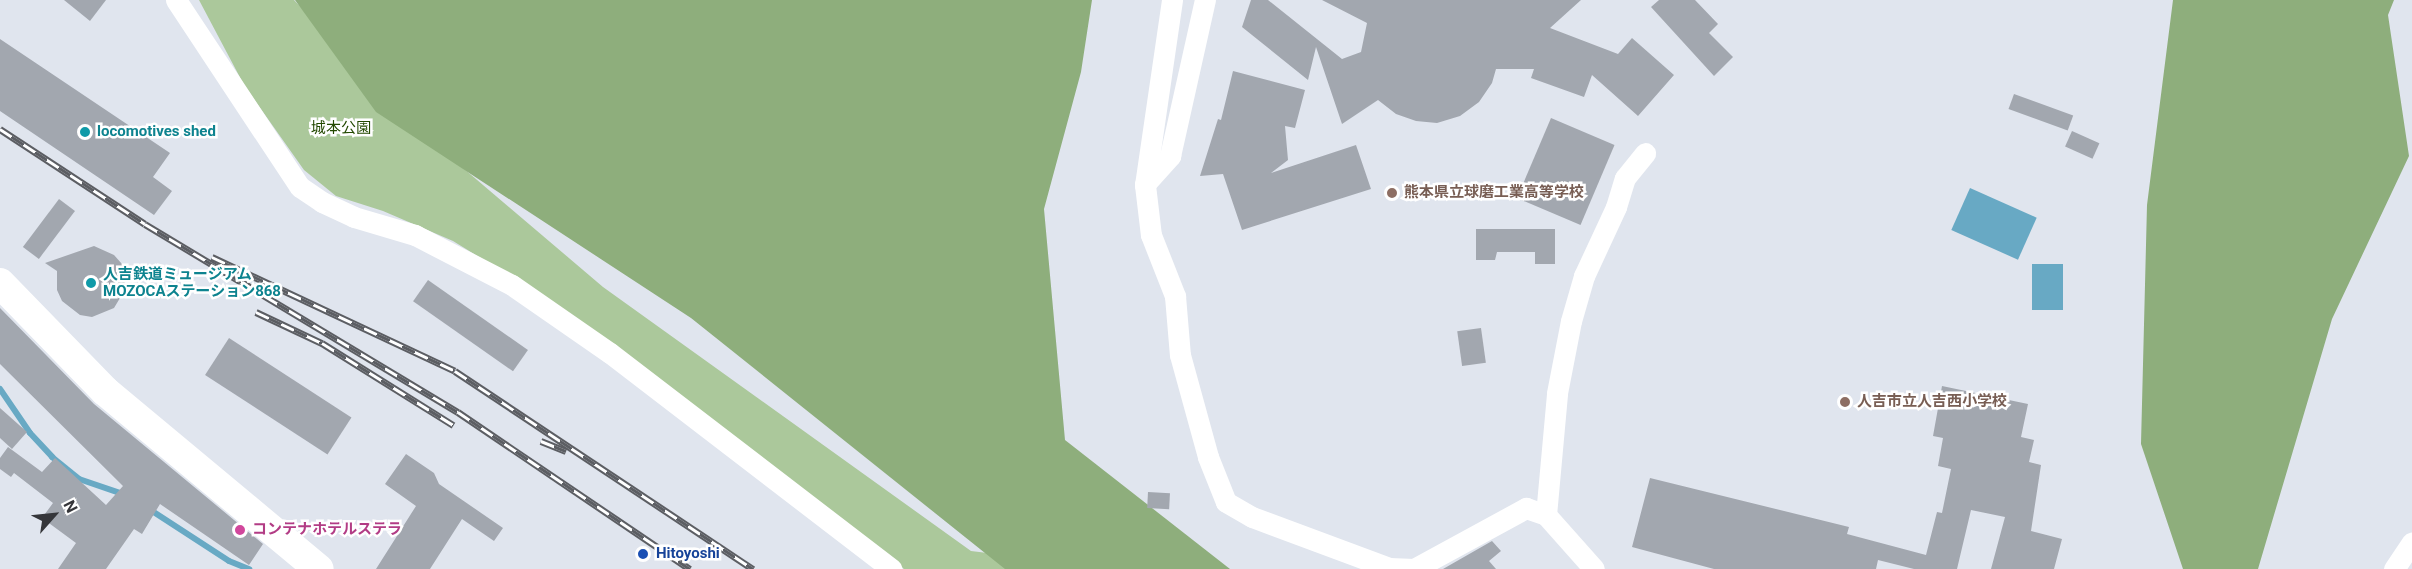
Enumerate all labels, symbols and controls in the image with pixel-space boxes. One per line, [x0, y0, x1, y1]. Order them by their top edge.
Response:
park label: 城本公園 [311, 120, 371, 138]
place label: locomotives shed [97, 123, 216, 141]
marker: locomotives shed [78, 125, 92, 139]
place label: 熊本県立球磨工業高等学校 [1404, 184, 1584, 202]
marker: 熊本県立球磨工業高等学校 [1385, 186, 1399, 200]
place label: 人吉鉄道ミュージアム MOZOCAステーション868 [103, 265, 281, 300]
marker: 人吉鉄道ミュージアム MOZOCAステーション868 [84, 276, 98, 290]
place label: 人吉市立人吉西小学校 [1857, 393, 2007, 411]
marker: 人吉市立人吉西小学校 [1838, 395, 1852, 409]
north arrow [24, 485, 84, 545]
text: N [59, 497, 82, 516]
place label: コンテナホテルステラ [252, 521, 402, 539]
marker: コンテナホテルステラ [233, 523, 247, 537]
marker: Hitoyoshi [634, 545, 652, 563]
place label: Hitoyoshi [656, 545, 720, 563]

